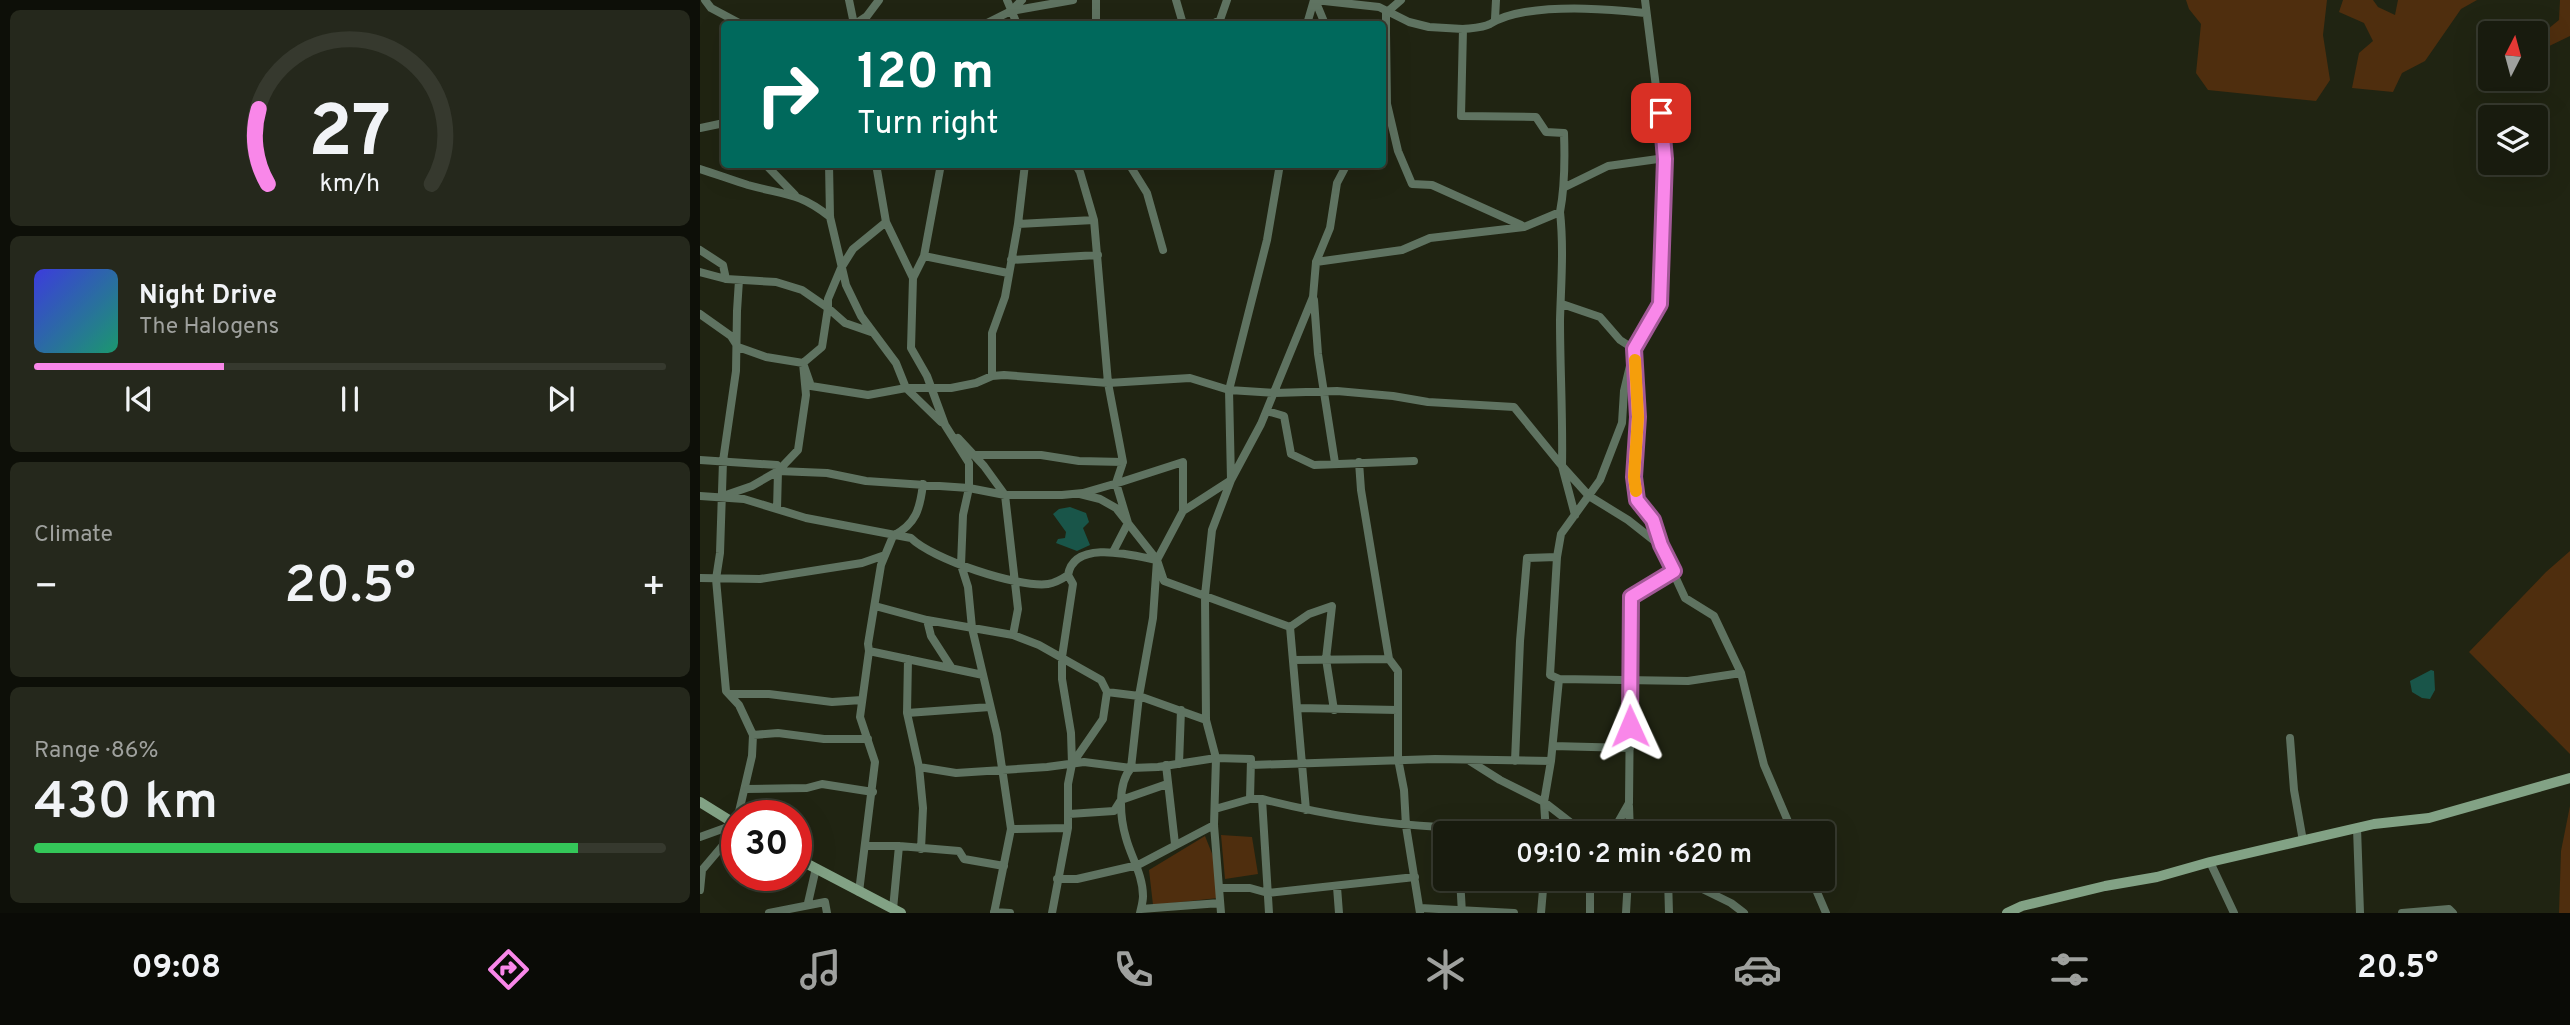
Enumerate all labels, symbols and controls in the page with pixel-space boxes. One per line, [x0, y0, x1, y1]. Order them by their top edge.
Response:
north arrow [2478, 21, 2548, 91]
map controls [2478, 21, 2548, 175]
text: 120 m [857, 44, 994, 106]
icon: right [742, 49, 833, 140]
pin [1631, 83, 1691, 143]
text: 27 [309, 90, 391, 182]
icon: arrive [1642, 94, 1680, 132]
text: Turn right [857, 105, 999, 145]
button: layers [2478, 105, 2548, 175]
text: km/h [320, 169, 380, 201]
text: Night Drive [139, 280, 277, 313]
text: The Halogens [139, 313, 279, 342]
icon: previous [120, 380, 158, 418]
icon: pause [331, 380, 369, 418]
icon: next [542, 380, 580, 418]
text: Climate [34, 521, 113, 550]
text: 20.5° [284, 555, 416, 621]
text: − [34, 564, 59, 613]
text: + [641, 564, 666, 613]
position arrow [1593, 689, 1667, 763]
text: Range · 86% [34, 737, 159, 766]
text: 430 km [34, 771, 218, 837]
speed limit sign: 30 [721, 800, 812, 891]
text: 09:10 · 2 min · 620 m [1516, 839, 1752, 872]
icon: directions [484, 945, 533, 994]
icon: music [796, 945, 845, 994]
icon: phone [1109, 945, 1158, 994]
icon: climate [1421, 945, 1470, 994]
icon: car [1733, 945, 1782, 994]
icon: filters [2045, 945, 2094, 994]
text: 09:08 [132, 949, 221, 989]
text: 20.5° [2357, 949, 2438, 989]

